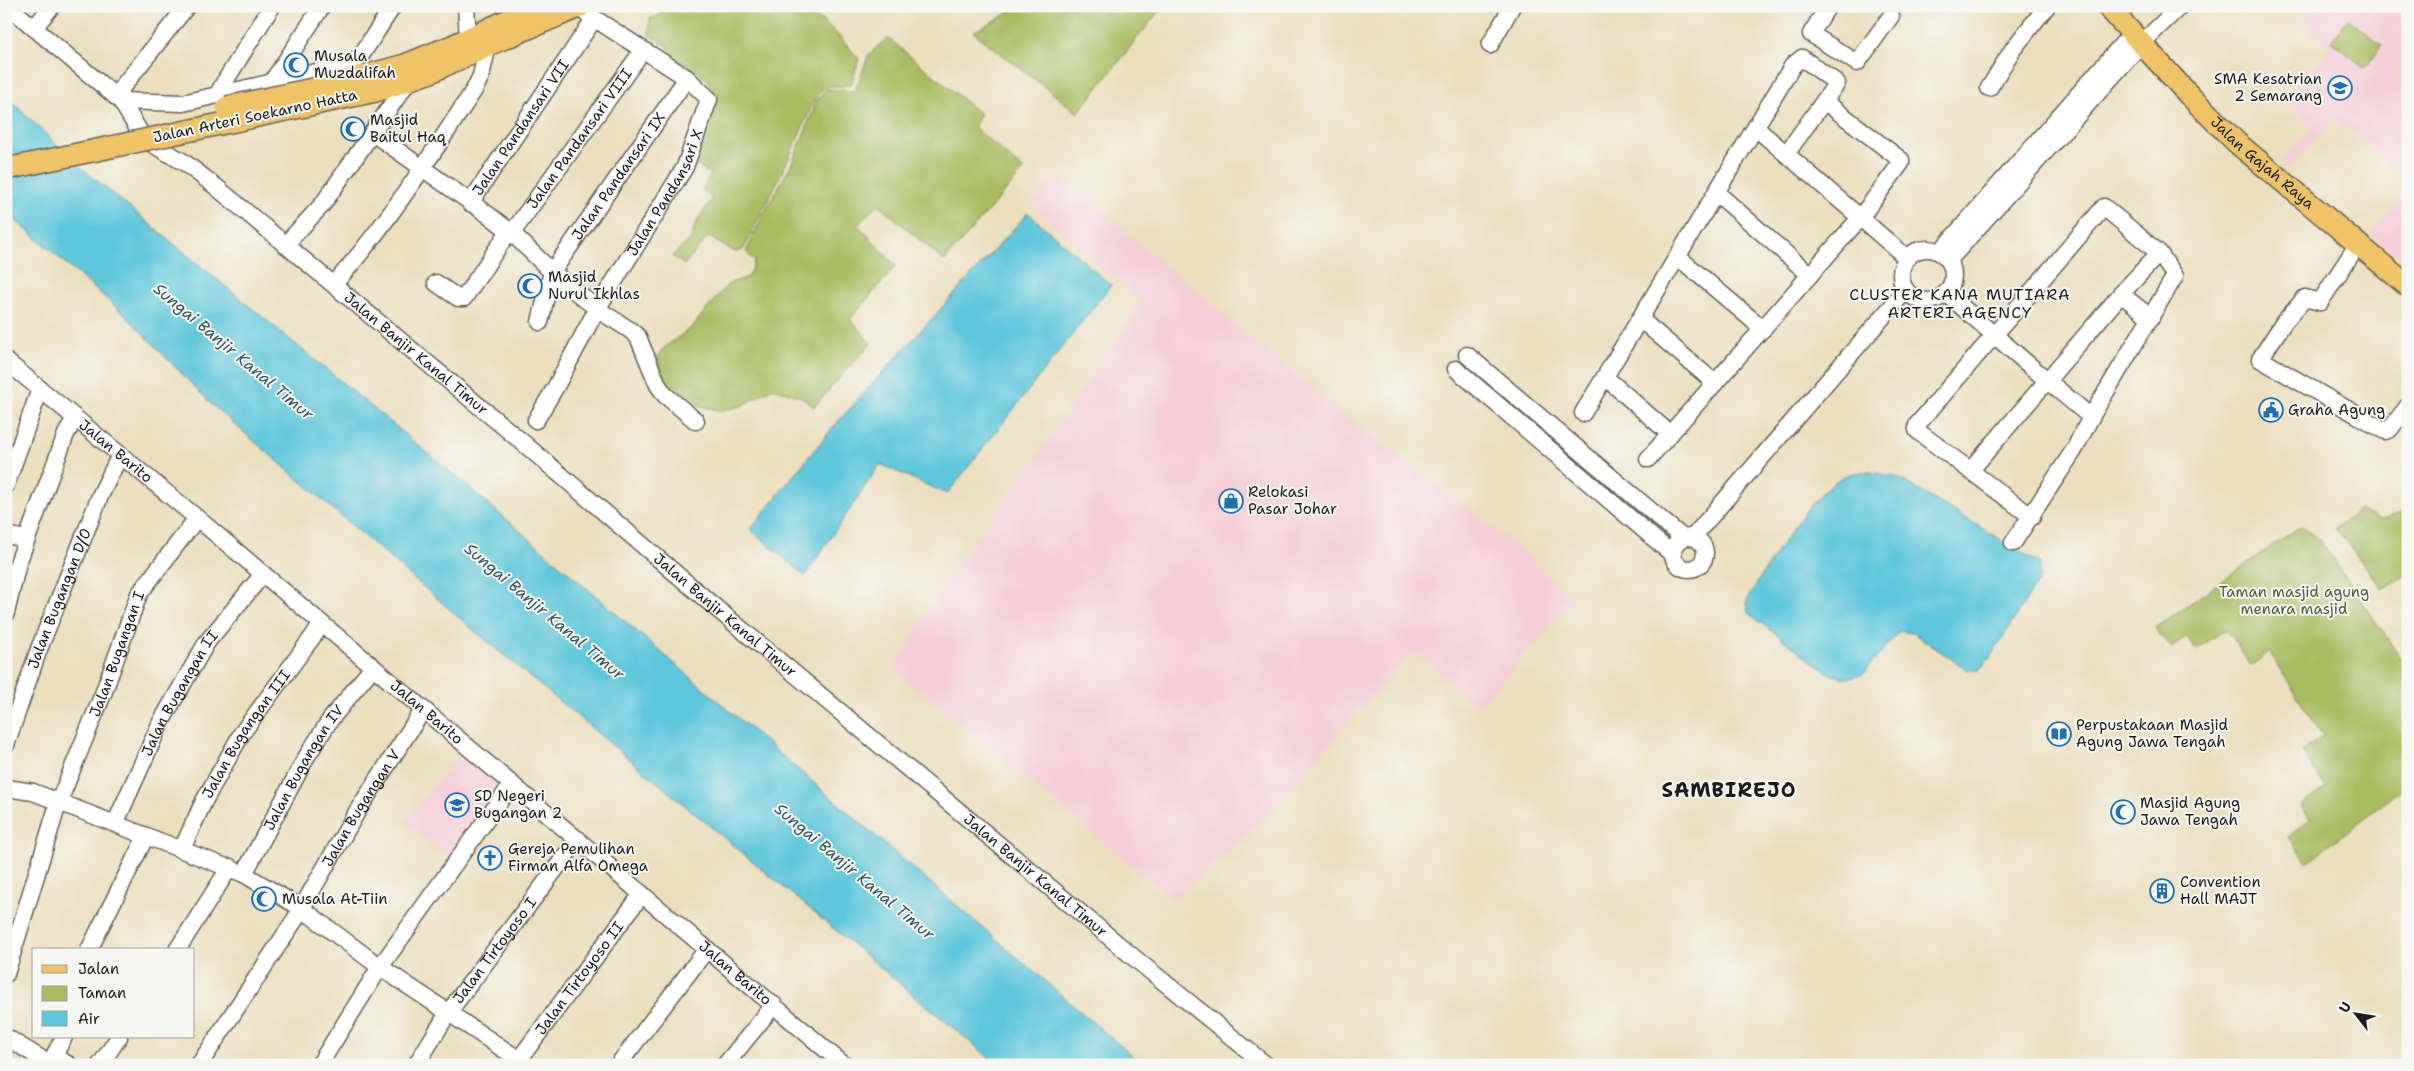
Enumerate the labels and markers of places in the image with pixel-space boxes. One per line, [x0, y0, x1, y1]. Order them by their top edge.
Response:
place label: Musala Muzdalifah [314, 46, 396, 83]
mosque icon: Musala Muzdalifah [283, 52, 309, 78]
place label: SMA Kesatrian 2 Semarang [2214, 69, 2322, 106]
school or university icon: SMA Kesatrian 2 Semarang [2327, 75, 2353, 101]
place label: Masjid Baitul Haq [370, 110, 447, 147]
mosque icon: Masjid Baitul Haq [340, 116, 366, 142]
place label: Masjid Nurul Ikhlas [548, 267, 640, 304]
mosque icon: Masjid Nurul Ikhlas [517, 273, 543, 299]
public building icon: Graha Agung [2258, 397, 2284, 423]
place label: Graha Agung [2288, 400, 2385, 420]
place label: Relokasi Pasar Johar [1248, 482, 1337, 519]
shop icon: Relokasi Pasar Johar [1218, 488, 1244, 514]
place label: Perpustakaan Masjid Agung Jawa Tengah [2076, 715, 2228, 752]
library icon: Perpustakaan Masjid Agung Jawa Tengah [2046, 721, 2072, 747]
place label: SD Negeri Bugangan 2 [474, 786, 562, 823]
school or university icon: SD Negeri Bugangan 2 [444, 792, 470, 818]
place label: Masjid Agung Jawa Tengah [2140, 793, 2240, 830]
mosque icon: Masjid Agung Jawa Tengah [2110, 799, 2136, 825]
place label: Gereja Pemulihan Firman Alfa Omega [508, 839, 649, 876]
church icon: Gereja Pemulihan Firman Alfa Omega [477, 845, 503, 871]
place label: Convention Hall MAJT [2180, 872, 2261, 909]
building icon: Convention Hall MAJT [2149, 878, 2175, 904]
mosque icon: Musala At-Tiin [251, 886, 277, 912]
place label: Musala At-Tiin [282, 889, 387, 909]

